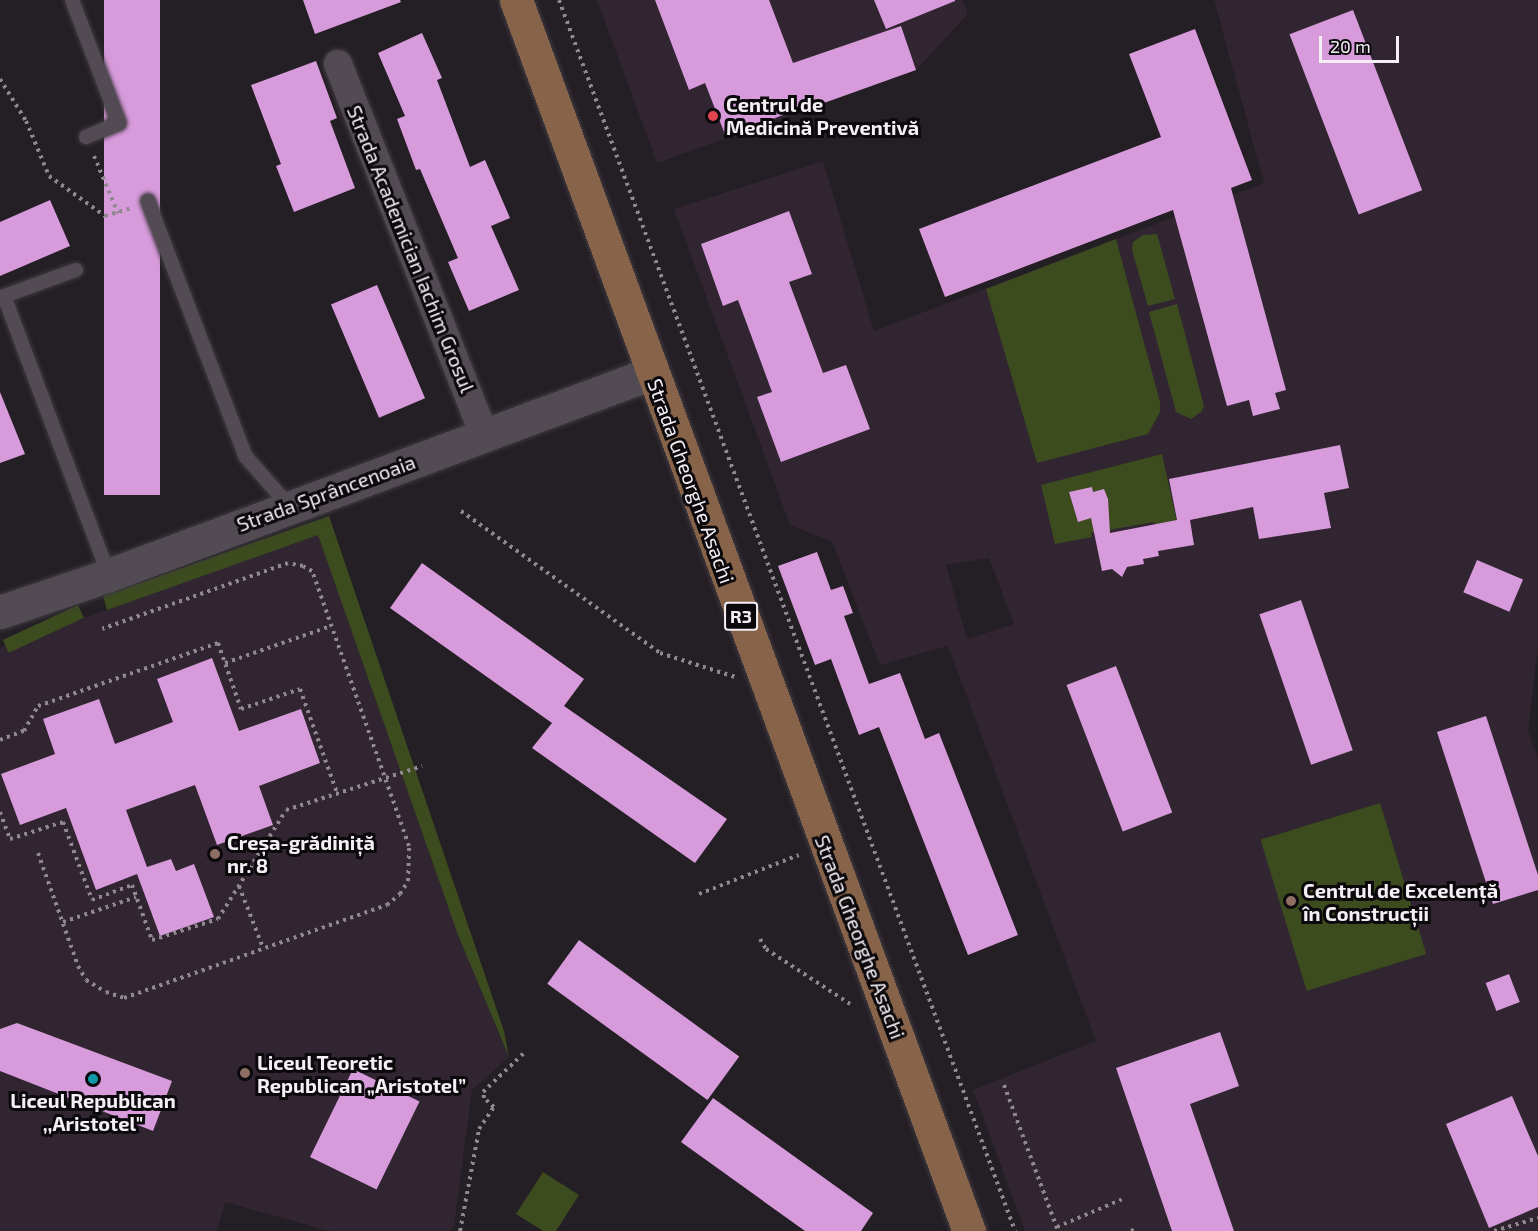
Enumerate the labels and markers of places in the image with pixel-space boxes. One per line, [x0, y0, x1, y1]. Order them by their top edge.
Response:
place label: Centrul de Medicină Preventivă [726, 92, 919, 139]
marker: Centrul de Medicină Preventivă [704, 107, 722, 125]
place label: Creșa-grădiniță nr. 8 [227, 831, 375, 878]
marker: Creșa-grădiniță nr. 8 [208, 847, 222, 861]
place label: Centrul de Excelență în Construcții [1303, 878, 1498, 925]
marker: Centrul de Excelență în Construcții [1284, 894, 1298, 908]
place label: Liceul Teoretic Republican „Aristotel” [257, 1050, 466, 1097]
marker: Liceul Teoretic Republican „Aristotel” [238, 1066, 252, 1080]
marker: Liceul Republican ,,Aristotel" [86, 1072, 100, 1086]
place label: Liceul Republican ,,Aristotel" [10, 1088, 176, 1135]

